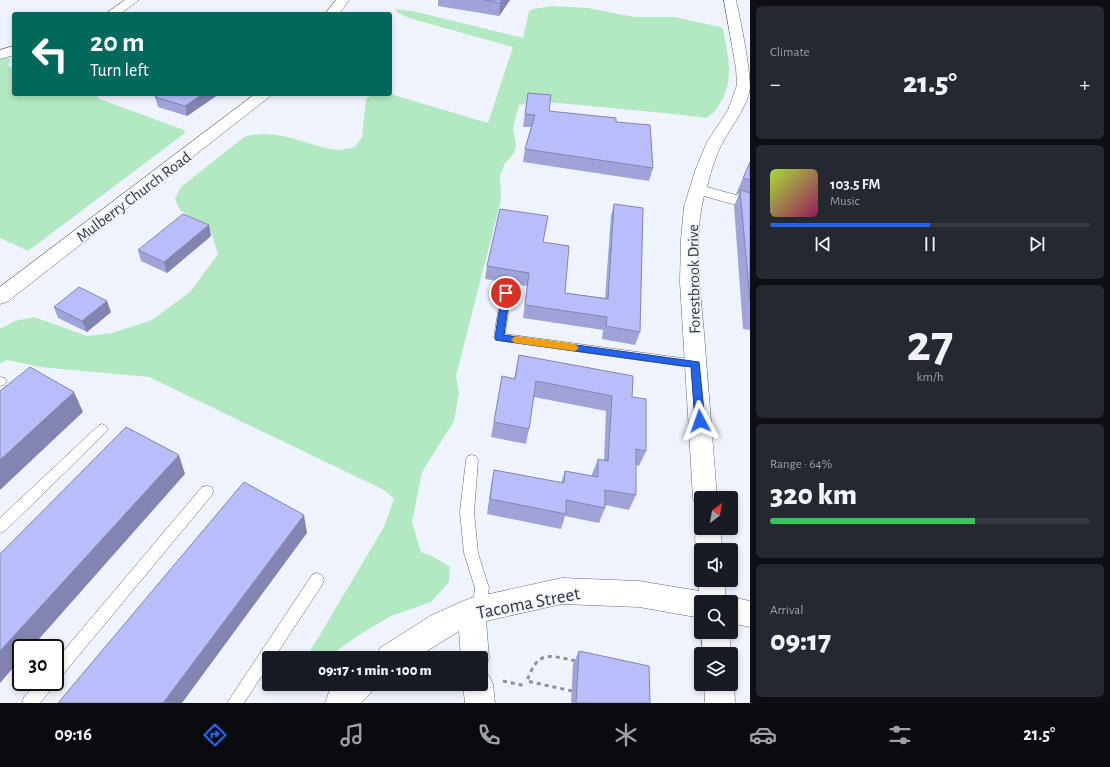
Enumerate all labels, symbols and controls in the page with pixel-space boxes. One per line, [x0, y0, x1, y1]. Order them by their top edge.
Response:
icon: left [24, 28, 76, 80]
text: 20 m [90, 29, 145, 57]
text: Climate [770, 46, 809, 59]
text: Turn left [90, 62, 149, 80]
text: 21.5° [903, 68, 957, 98]
text: − [770, 73, 781, 95]
text: + [1079, 73, 1090, 95]
street label: Mulberry Church Road [73, 149, 194, 246]
text: 103.5 FM [830, 177, 881, 192]
text: Music [830, 195, 860, 208]
street label: Forestbrook Drive [685, 224, 703, 334]
icon: previous [812, 233, 834, 255]
icon: pause [919, 233, 941, 255]
icon: next [1026, 233, 1048, 255]
pin [489, 276, 523, 310]
icon: arrive [495, 282, 517, 304]
text: 27 [907, 318, 953, 370]
text: km/h [917, 371, 943, 384]
position arrow [679, 400, 721, 442]
text: Range · 64% [770, 458, 832, 471]
text: 320 km [770, 480, 857, 510]
north arrow [694, 491, 738, 535]
map controls [694, 491, 738, 691]
button: sound [694, 543, 738, 587]
street label: Tacoma Street [475, 584, 582, 623]
button: search [694, 595, 738, 639]
text: Arrival [770, 604, 803, 617]
text: 09:17 [770, 626, 831, 656]
speed limit sign: 30 [12, 639, 64, 691]
button: layers [694, 647, 738, 691]
text: 09:17 · 1 min · 100 m [318, 663, 432, 678]
icon: directions [201, 721, 229, 749]
icon: music [338, 721, 366, 749]
icon: phone [475, 721, 503, 749]
icon: climate [612, 721, 640, 749]
icon: car [749, 721, 777, 749]
icon: filters [886, 721, 914, 749]
text: 09:16 [55, 726, 92, 744]
text: 21.5° [1023, 726, 1055, 744]

